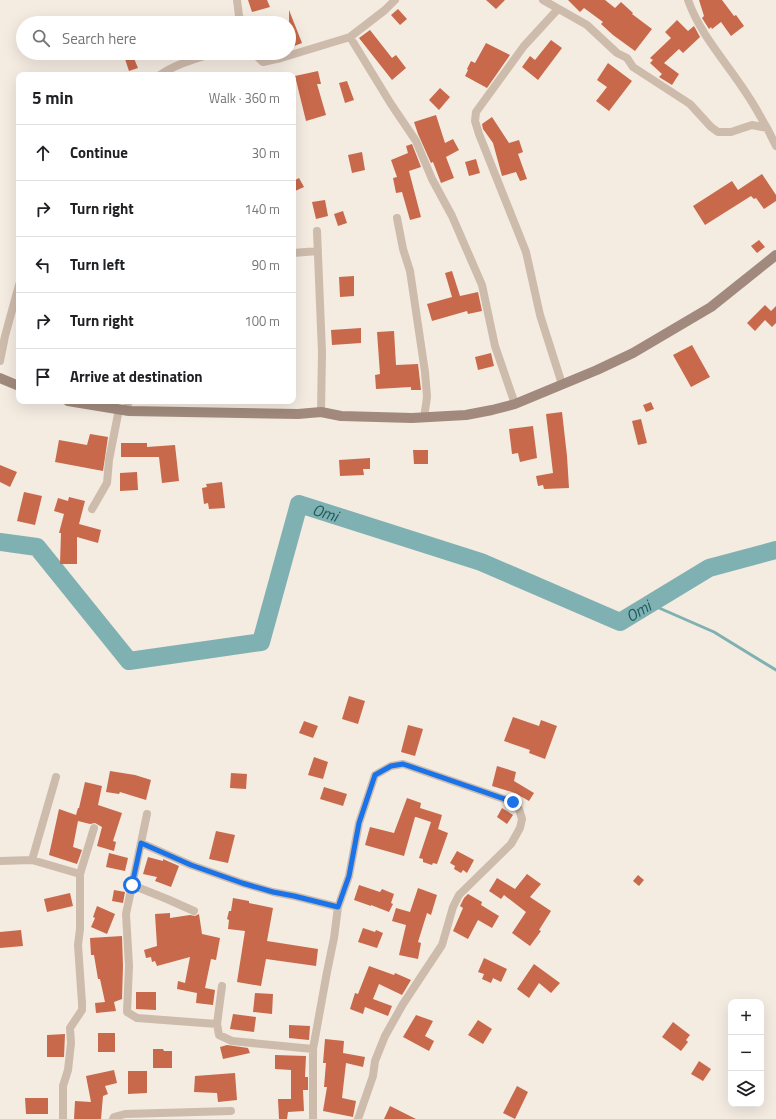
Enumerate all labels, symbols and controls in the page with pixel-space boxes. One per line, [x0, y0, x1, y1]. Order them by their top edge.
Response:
search box [16, 16, 296, 60]
icon: search [30, 27, 52, 49]
text: Search here [62, 27, 136, 50]
text: 5 min [32, 85, 73, 111]
text: Walk · 360 m [209, 88, 280, 108]
text: Continue [70, 141, 128, 164]
icon: ahead [32, 142, 54, 164]
text: 30 m [252, 143, 280, 163]
text: Turn right [70, 197, 134, 220]
icon: right [32, 198, 54, 220]
text: 140 m [244, 199, 280, 219]
text: Turn left [70, 253, 125, 276]
icon: left [32, 254, 54, 276]
text: 90 m [252, 255, 280, 275]
text: Turn right [70, 309, 134, 332]
icon: right [32, 310, 54, 332]
text: 100 m [244, 311, 280, 331]
text: Arrive at destination [70, 365, 203, 388]
icon: arrive [32, 366, 54, 388]
water label: Omi [309, 497, 343, 528]
water label: Omi [621, 593, 657, 628]
route end [504, 793, 522, 811]
route start [123, 876, 141, 894]
map controls [728, 999, 764, 1107]
button: + [728, 999, 764, 1035]
button: − [728, 1035, 764, 1071]
button: layers [728, 1071, 764, 1107]

